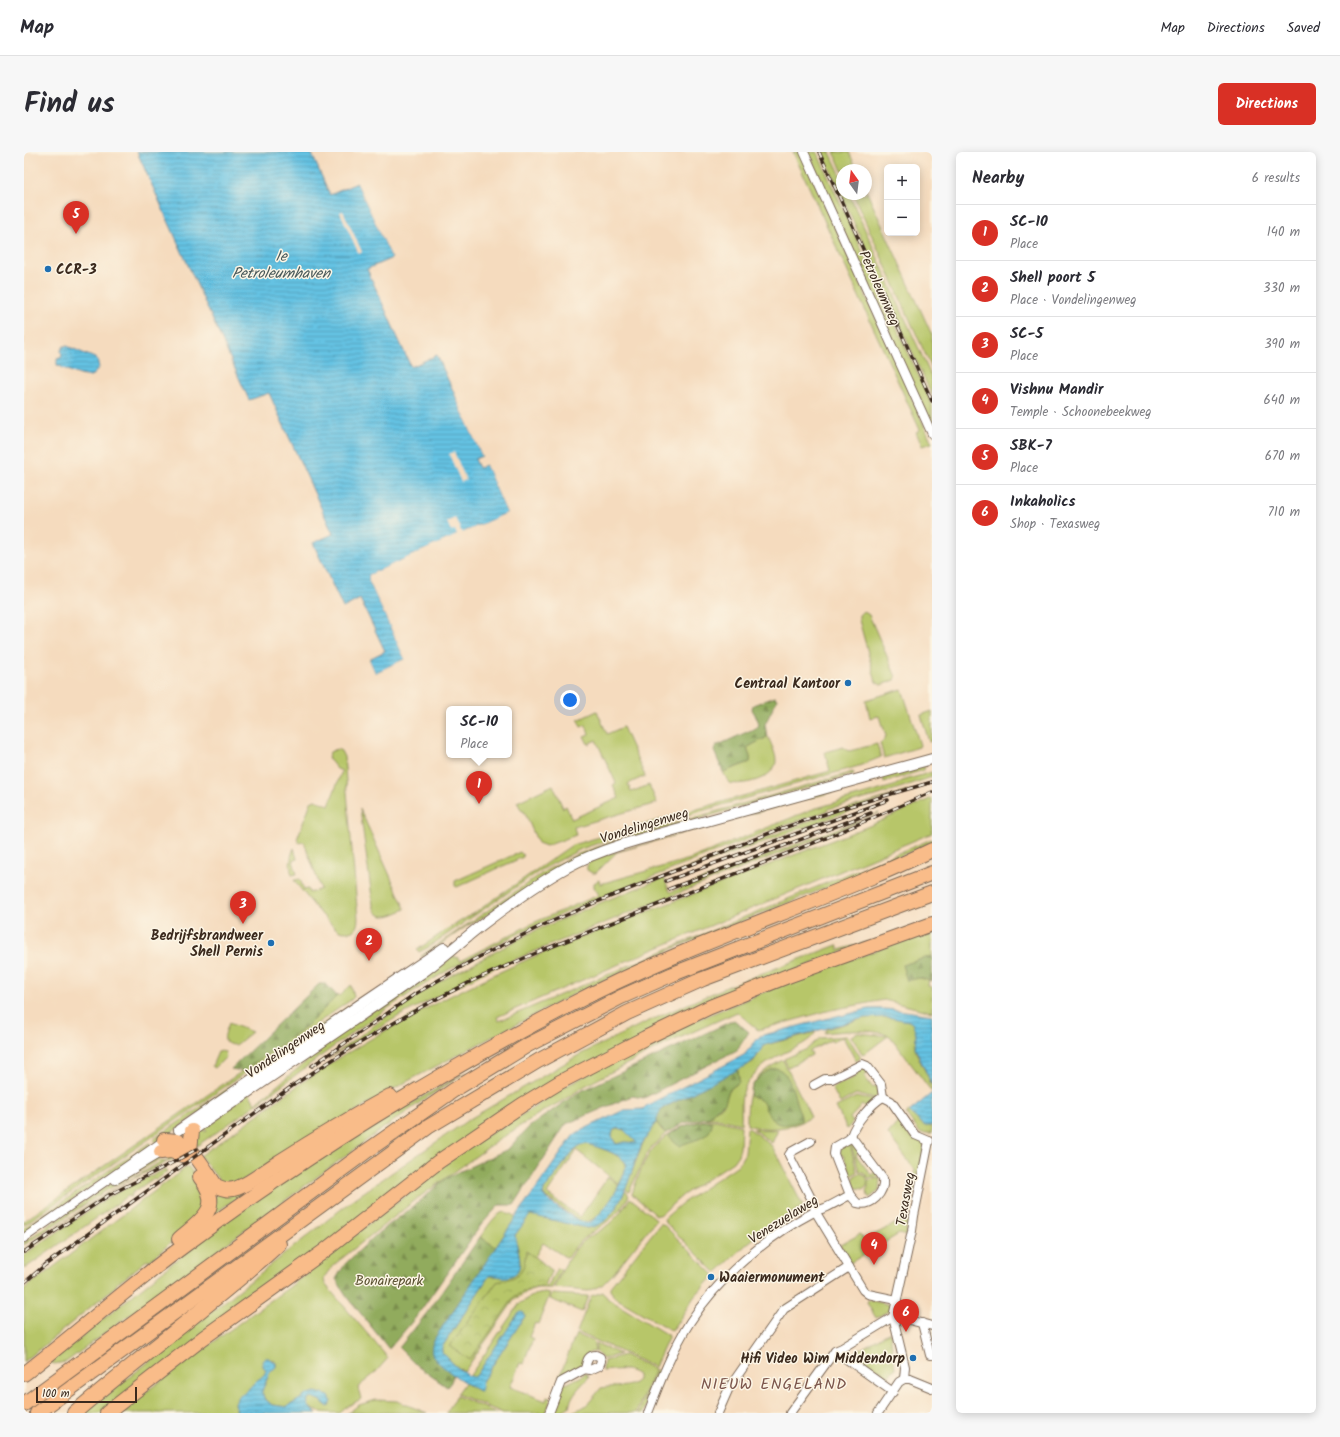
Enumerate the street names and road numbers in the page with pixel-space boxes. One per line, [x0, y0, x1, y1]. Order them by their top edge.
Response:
street label: Petroleumweg [853, 247, 905, 330]
street label: Vondelingenweg [597, 802, 691, 850]
street label: Vondelingenweg [241, 1015, 330, 1085]
street label: Texasweg [890, 1170, 922, 1228]
street label: Venezuelaweg [744, 1190, 823, 1250]

